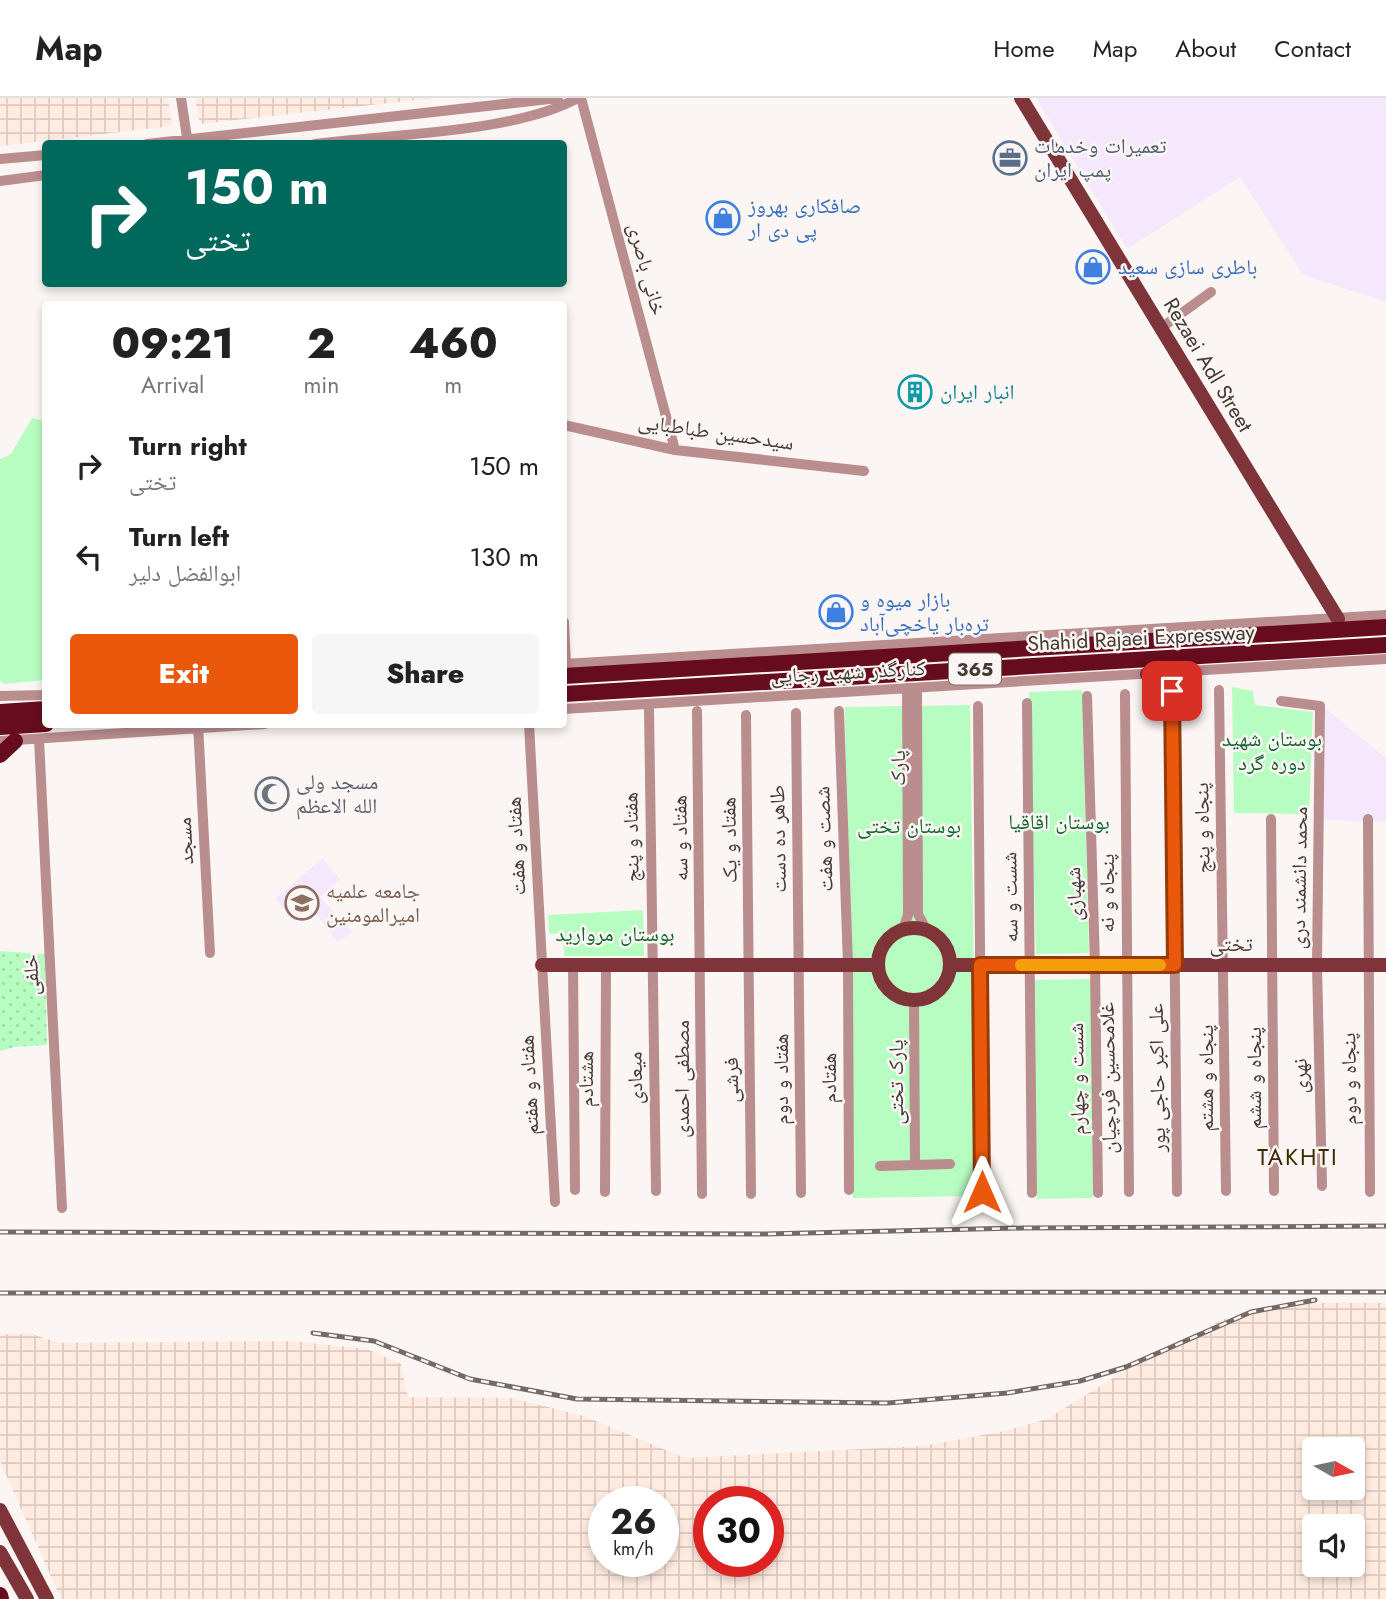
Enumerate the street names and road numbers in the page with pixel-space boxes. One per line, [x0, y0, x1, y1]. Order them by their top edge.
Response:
street label: خانی باصری [620, 220, 674, 318]
street label: Rezaei Adl Street [1156, 292, 1260, 438]
street label: سیدحسین طباطبایی [636, 406, 796, 458]
street label: Shahid Rajaei Expressway [1027, 617, 1256, 659]
street label: کنارگذر شهید رجایی [770, 653, 927, 691]
road number: 365 [949, 654, 1001, 684]
street label: پارک [883, 750, 913, 786]
street label: پنجاه و پنج [1186, 782, 1218, 874]
street label: طاهر ده دست [762, 785, 794, 893]
street label: شصت و هفت [807, 786, 841, 892]
street label: هفتاد و پنج [615, 792, 647, 882]
street label: هفتاد و سه [664, 795, 696, 881]
street label: هفتاد و هفت [498, 796, 534, 896]
street label: هفتاد و یک [713, 797, 745, 883]
street label: محمد دانشمند دری [1283, 806, 1315, 950]
street label: مسجد [169, 817, 201, 865]
street label: شست و سه [994, 851, 1026, 943]
street label: پنجاه و نه [1092, 854, 1122, 932]
street label: شهبازی [1058, 866, 1090, 922]
street label: تختی [1209, 929, 1253, 959]
street label: خلفی [15, 954, 47, 996]
street label: غلامحسین فردچیان [1092, 1002, 1124, 1154]
street label: علی اکبر حاجی پور [1141, 1003, 1173, 1154]
street label: مصطفی احمدی [667, 1020, 697, 1138]
street label: شست و چهارم [1061, 1023, 1093, 1135]
street label: پنجاه و هشتم [1191, 1025, 1221, 1131]
street label: پنجاه و ششم [1239, 1027, 1269, 1129]
street label: هفتاد و دوم [766, 1033, 796, 1125]
street label: پنجاه و دوم [1333, 1033, 1365, 1125]
street label: هفتاد و هفتم [511, 1034, 547, 1136]
street label: پارک تختی [881, 1039, 911, 1125]
street label: هشتادم [571, 1051, 601, 1107]
street label: میعادی [620, 1051, 650, 1105]
street label: هفتادم [814, 1053, 844, 1103]
street label: فرشی [716, 1057, 746, 1103]
street label: نهری [1285, 1058, 1315, 1094]

